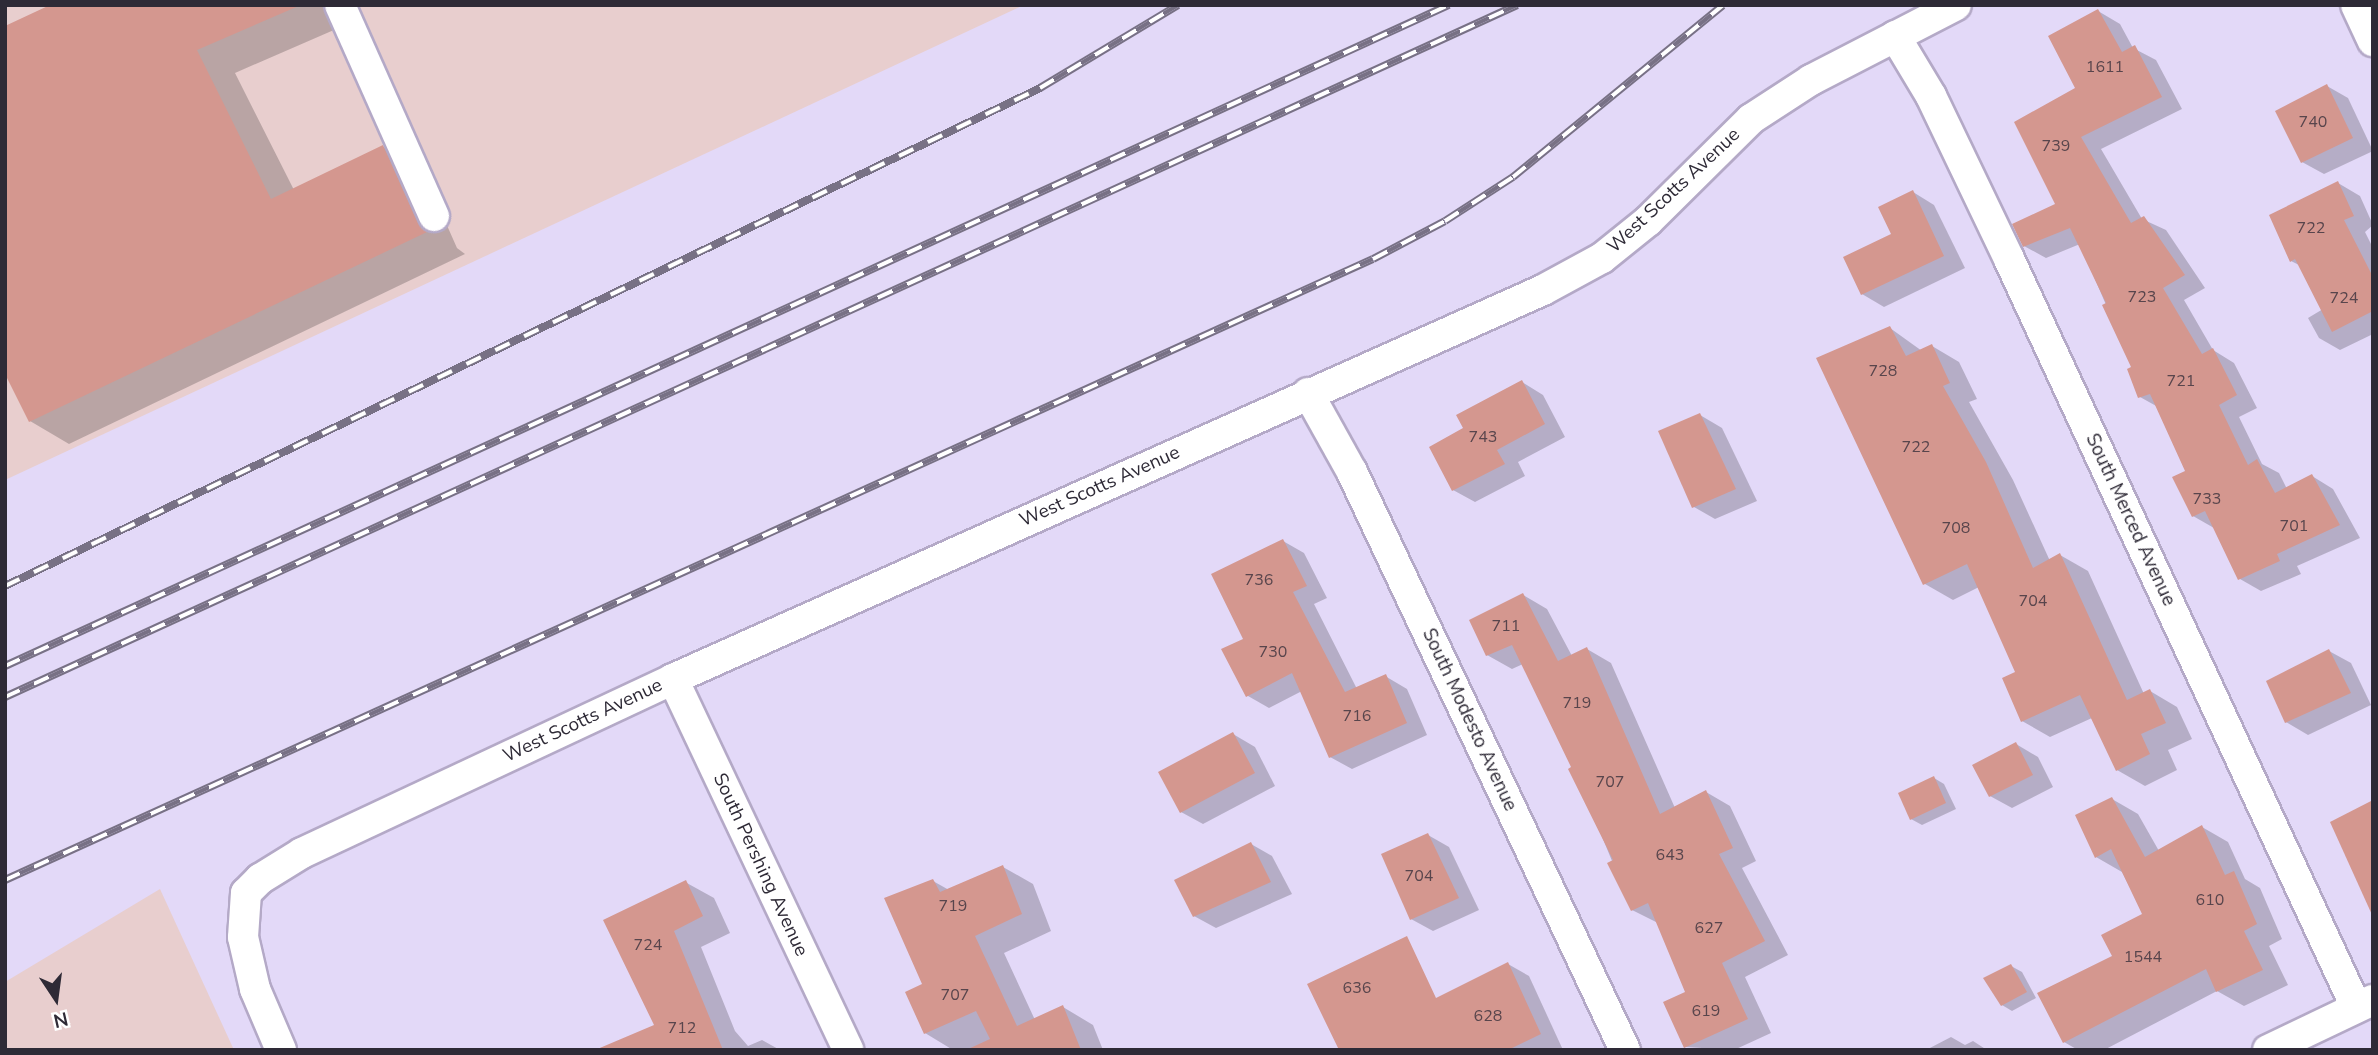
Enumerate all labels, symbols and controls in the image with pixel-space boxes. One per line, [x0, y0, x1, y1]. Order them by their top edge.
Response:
house number: 1611 [2086, 57, 2124, 77]
house number: 740 [2299, 112, 2327, 132]
street label: West Scotts Avenue [1603, 124, 1745, 258]
house number: 739 [2042, 136, 2070, 156]
house number: 722 [2297, 218, 2325, 238]
house number: 723 [2128, 287, 2156, 307]
house number: 724 [2330, 288, 2358, 308]
house number: 728 [1869, 361, 1897, 381]
house number: 721 [2167, 371, 2195, 391]
house number: 743 [1469, 427, 1497, 447]
street label: South Merced Avenue [2080, 430, 2180, 610]
house number: 722 [1902, 437, 1930, 457]
street label: West Scotts Avenue [1016, 441, 1184, 533]
house number: 733 [2193, 489, 2221, 509]
house number: 701 [2280, 516, 2308, 536]
house number: 708 [1942, 518, 1970, 538]
house number: 736 [1245, 570, 1273, 590]
house number: 704 [2019, 591, 2047, 611]
house number: 711 [1492, 616, 1520, 636]
street label: South Modesto Avenue [1417, 625, 1521, 815]
house number: 730 [1259, 642, 1287, 662]
street label: West Scotts Avenue [500, 674, 666, 768]
house number: 719 [1563, 693, 1591, 713]
house number: 716 [1343, 706, 1371, 726]
street label: South Pershing Avenue [708, 770, 812, 960]
house number: 707 [1596, 772, 1624, 792]
house number: 643 [1656, 845, 1684, 865]
house number: 704 [1405, 866, 1433, 886]
house number: 610 [2196, 890, 2224, 910]
house number: 719 [939, 896, 967, 916]
house number: 627 [1695, 918, 1723, 938]
house number: 724 [634, 935, 662, 955]
house number: 1544 [2124, 947, 2162, 967]
north arrow [21, 964, 91, 1034]
house number: 636 [1343, 978, 1371, 998]
house number: 707 [941, 985, 969, 1005]
house number: 619 [1692, 1001, 1720, 1021]
text: N [51, 1005, 71, 1034]
house number: 628 [1474, 1006, 1502, 1026]
house number: 712 [668, 1018, 696, 1038]

